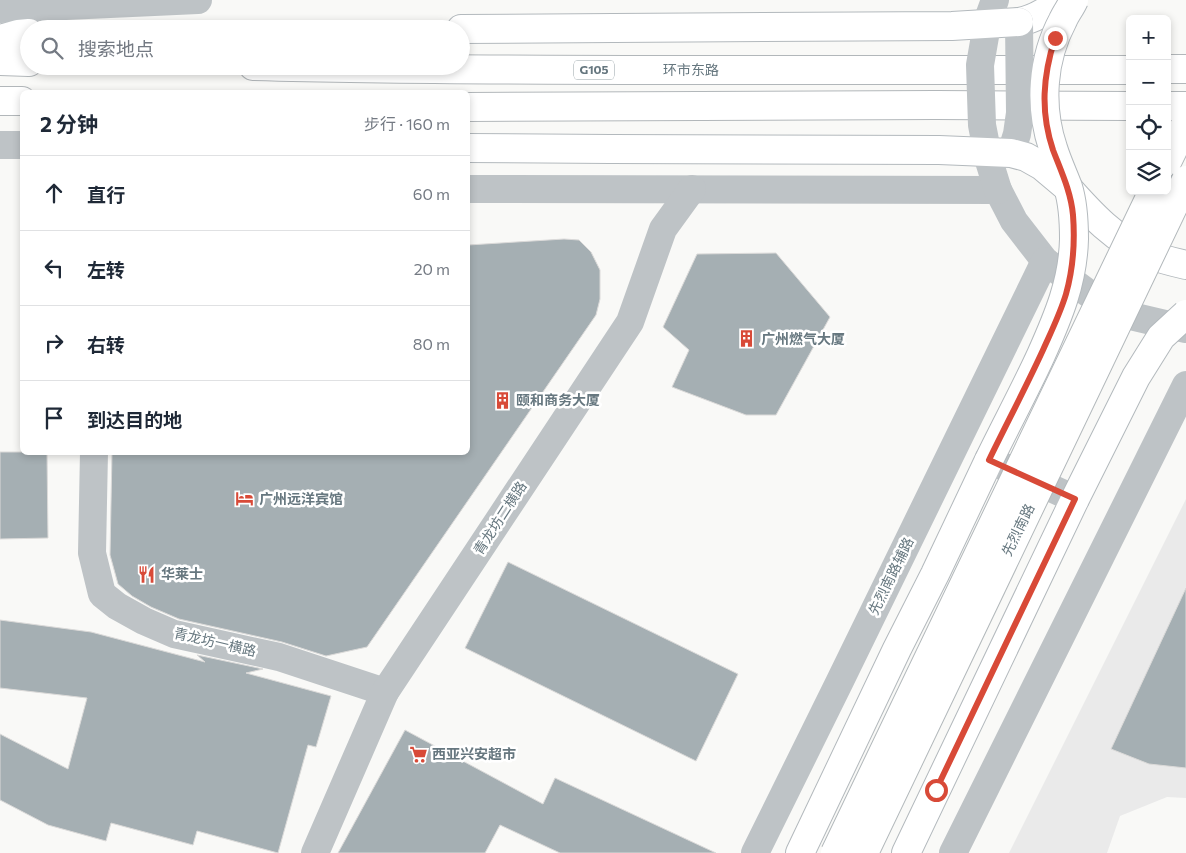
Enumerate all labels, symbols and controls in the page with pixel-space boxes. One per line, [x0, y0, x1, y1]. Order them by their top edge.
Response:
map controls [1126, 15, 1171, 195]
button: + [1126, 15, 1171, 60]
search box [20, 20, 470, 75]
route end [1044, 27, 1067, 50]
icon: search [38, 34, 66, 62]
text: 搜索地点 [78, 37, 154, 60]
road number: G105 [574, 60, 614, 80]
button: − [1126, 60, 1171, 105]
street label: 环市东路 [663, 61, 719, 78]
button: locate [1126, 105, 1171, 150]
text: 2 分钟 [40, 111, 98, 136]
text: 步行 · 160 m [364, 114, 450, 133]
button: layers [1126, 150, 1171, 195]
icon: ahead [40, 179, 68, 207]
text: 直行 [87, 183, 125, 206]
text: 60 m [413, 184, 450, 203]
icon: left [40, 254, 68, 282]
text: 左转 [87, 258, 125, 281]
text: 20 m [414, 259, 450, 278]
icon: right [40, 329, 68, 357]
building icon: 广州燃气大厦 [737, 329, 757, 349]
place label: 广州燃气大厦 [761, 330, 845, 347]
text: 右转 [87, 333, 125, 356]
text: 80 m [413, 334, 450, 353]
building icon: 颐和商务大厦 [492, 390, 512, 410]
place label: 颐和商务大厦 [516, 391, 600, 408]
icon: arrive [40, 404, 68, 432]
text: 到达目的地 [87, 408, 182, 431]
street label: 青龙坊二横路 [470, 478, 530, 558]
hotel icon: 广州远洋宾馆 [235, 489, 255, 509]
place label: 广州远洋宾馆 [259, 490, 343, 507]
street label: 先烈南路 [998, 501, 1037, 559]
street label: 先烈南路辅路 [864, 534, 917, 617]
restaurant icon: 华莱士 [137, 564, 157, 584]
place label: 华莱士 [161, 565, 203, 582]
street label: 青龙坊一横路 [172, 624, 258, 659]
supermarket icon: 西亚兴安超市 [408, 744, 428, 764]
place label: 西亚兴安超市 [432, 745, 516, 762]
route start [925, 779, 948, 802]

